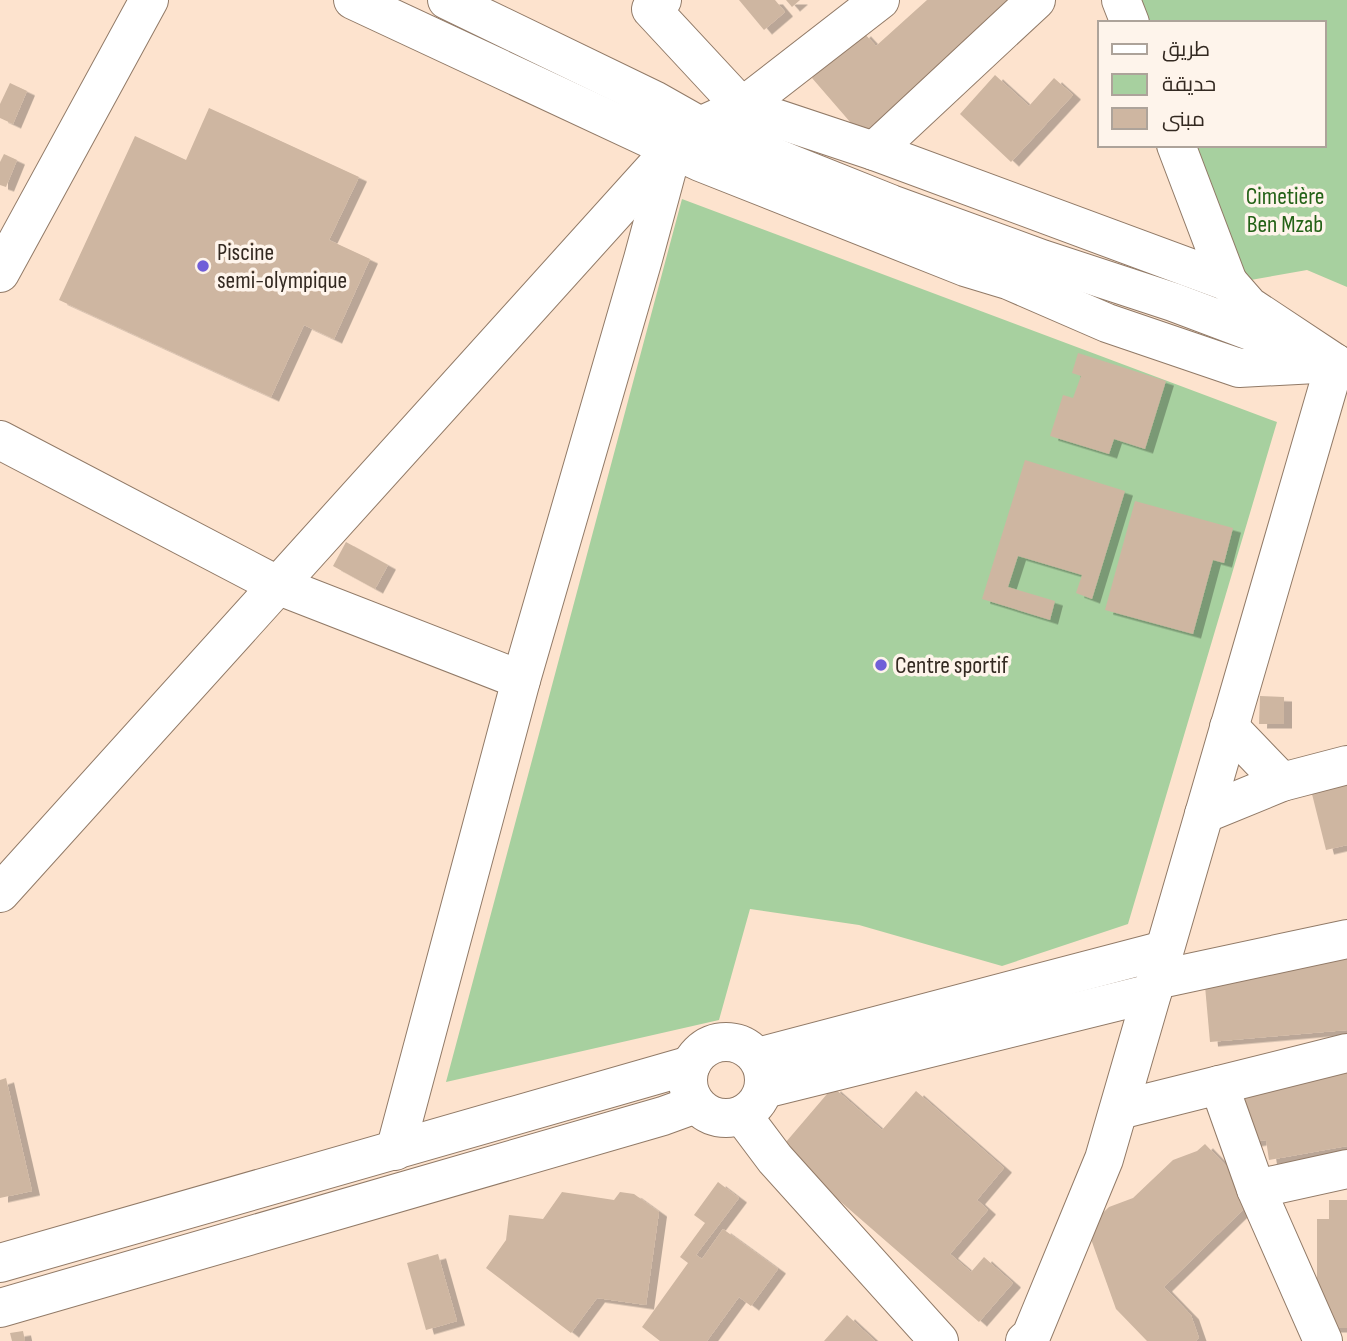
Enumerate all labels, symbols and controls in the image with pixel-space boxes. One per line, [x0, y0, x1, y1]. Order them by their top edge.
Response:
legend [1098, 21, 1326, 147]
text: طريق [1162, 37, 1210, 62]
text: حديقة [1162, 72, 1216, 97]
text: مبنى [1162, 107, 1205, 132]
park label: Cimetière Ben Mzab [1246, 182, 1324, 239]
place label: Piscine semi-olympique [217, 238, 347, 295]
marker: Piscine semi-olympique [195, 258, 211, 274]
place label: Centre sportif [895, 651, 1009, 680]
marker: Centre sportif [873, 657, 889, 673]

